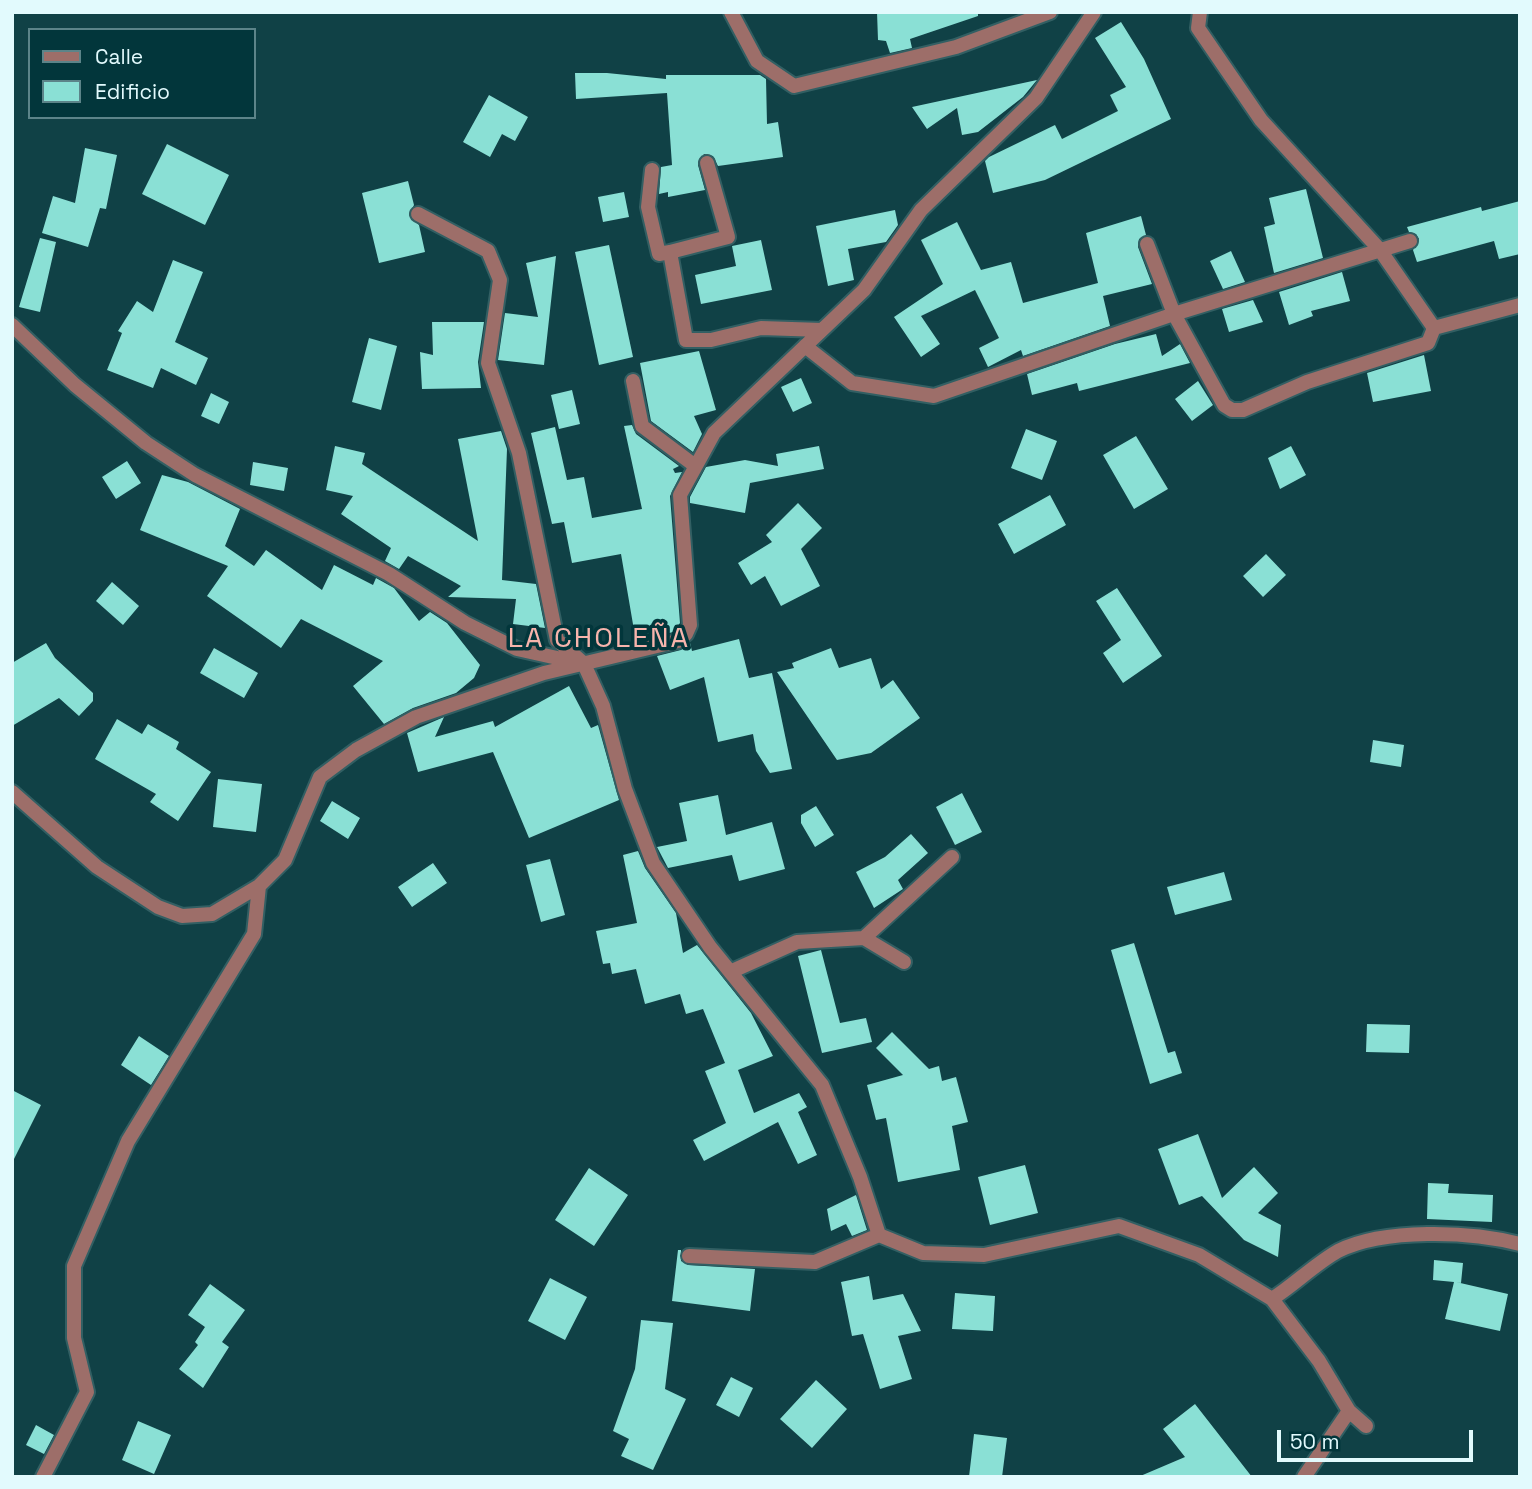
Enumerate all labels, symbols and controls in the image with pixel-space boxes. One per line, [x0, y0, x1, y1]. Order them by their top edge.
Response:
legend [28, 28, 256, 119]
text: Calle [95, 43, 143, 70]
text: Edificio [95, 78, 170, 105]
district label: LA CHOLEÑA [509, 622, 689, 656]
scale bar [1280, 1416, 1476, 1460]
text: 50 m [1290, 1428, 1340, 1455]

